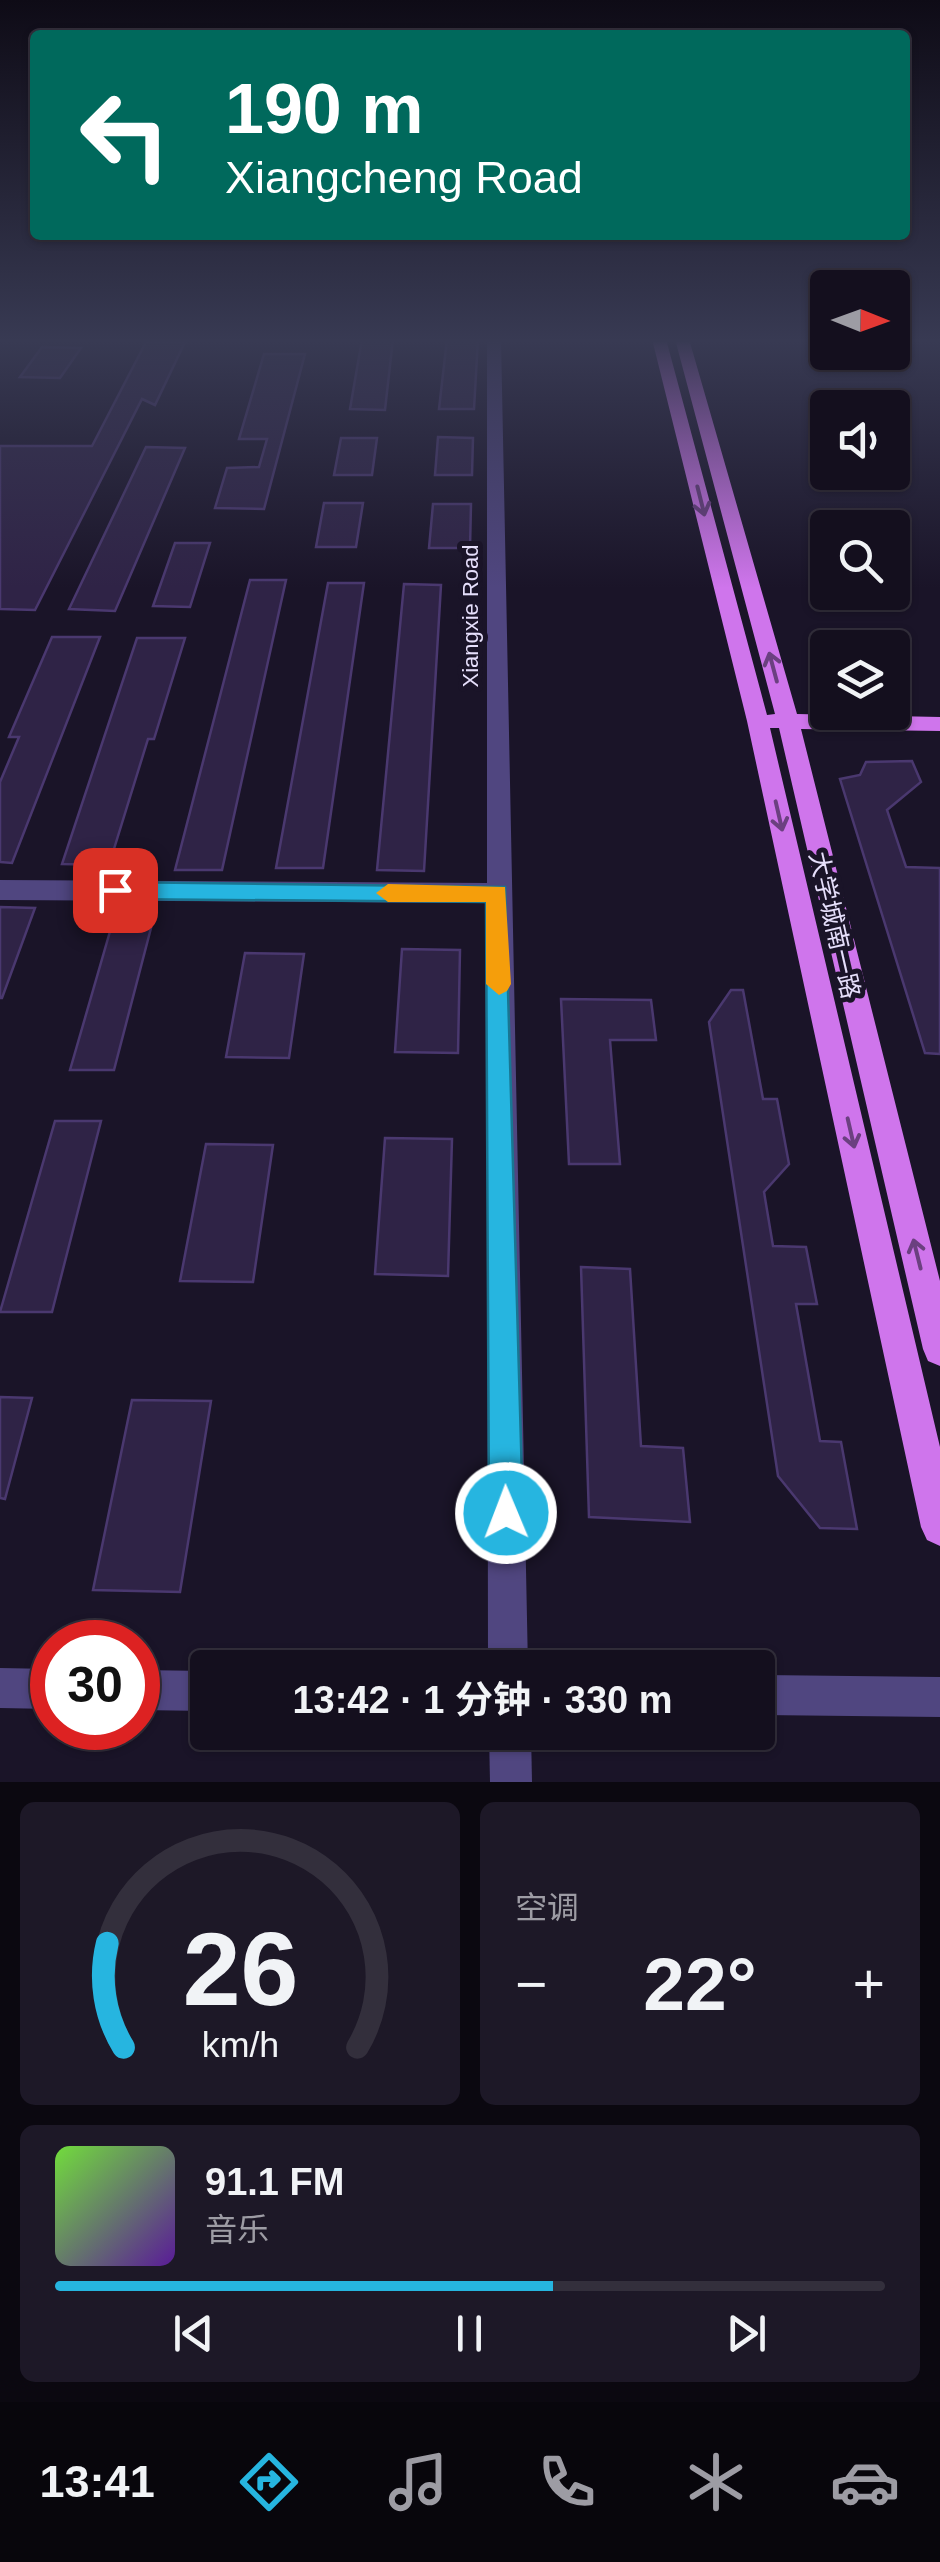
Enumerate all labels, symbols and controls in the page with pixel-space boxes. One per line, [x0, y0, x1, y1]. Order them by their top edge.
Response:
icon: left [60, 70, 190, 200]
text: 190 m [225, 70, 423, 148]
text: Xiangcheng Road [225, 152, 583, 203]
north arrow [810, 270, 910, 370]
map controls [810, 270, 910, 730]
button: sound [810, 390, 910, 490]
one-way arrow [693, 484, 711, 516]
button: search [810, 510, 910, 610]
street label: Xiangxie Road [458, 544, 483, 688]
button: layers [810, 630, 910, 730]
one-way arrow [763, 652, 781, 683]
one-way arrow [771, 799, 790, 831]
pin [73, 848, 158, 933]
street label: 大学城南一路 [804, 849, 866, 1001]
icon: arrive [88, 863, 143, 918]
one-way arrow [843, 1116, 861, 1148]
one-way arrow [907, 1239, 925, 1271]
position arrow [454, 1461, 558, 1565]
speed limit sign: 30 [30, 1620, 160, 1750]
text: 13:42 · 1 分钟 · 330 m [292, 1679, 673, 1721]
text: 空调 [515, 1890, 579, 1926]
text: 26 [182, 1911, 298, 2027]
text: 22° [643, 1942, 757, 2026]
text: − [515, 1953, 547, 2015]
text: + [853, 1953, 885, 2015]
text: km/h [201, 2025, 279, 2065]
text: 91.1 FM [205, 2161, 344, 2203]
text: 音乐 [205, 2212, 269, 2248]
icon: previous [166, 2306, 221, 2361]
icon: pause [442, 2306, 497, 2361]
icon: next [719, 2306, 774, 2361]
icon: directions [234, 2447, 304, 2517]
icon: music [383, 2447, 453, 2517]
icon: phone [532, 2447, 602, 2517]
icon: climate [681, 2447, 751, 2517]
icon: car [830, 2447, 900, 2517]
text: 13:41 [40, 2456, 155, 2507]

